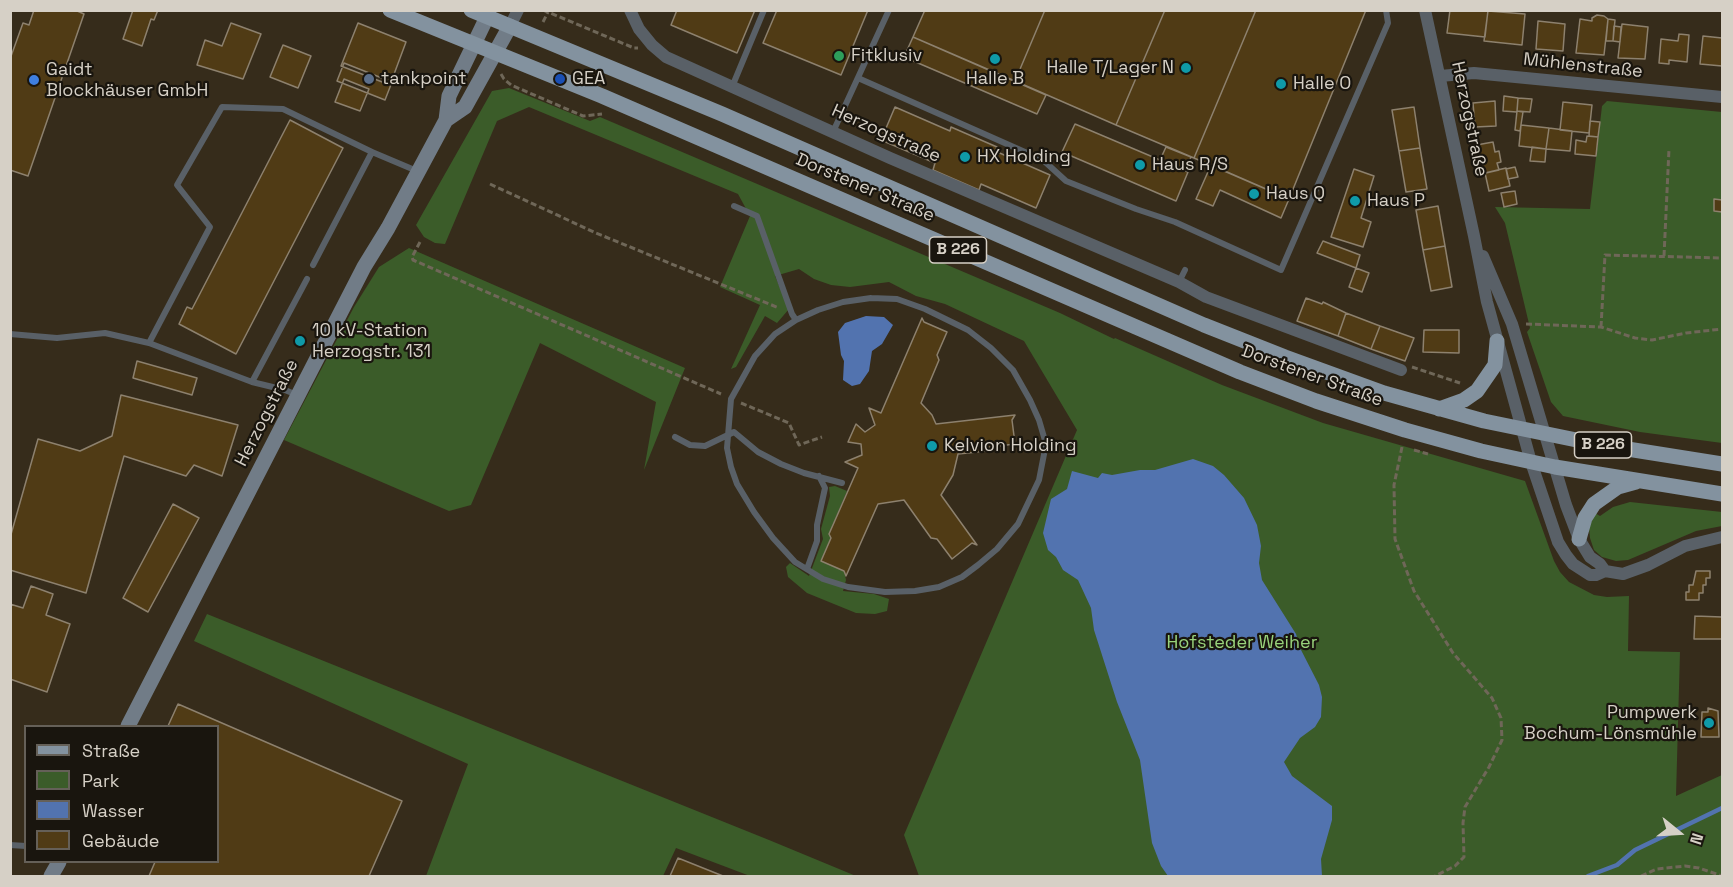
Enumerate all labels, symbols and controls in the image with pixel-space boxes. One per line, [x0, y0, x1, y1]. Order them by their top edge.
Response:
place label: Fitklusiv [851, 45, 922, 67]
marker: Fitklusiv [832, 49, 846, 63]
street label: Mühlenstraße [1522, 49, 1644, 83]
marker: Halle B [988, 52, 1002, 66]
place label: Halle T/Lager N [1046, 57, 1174, 79]
place label: Gaidt Blockhäuser GmbH [46, 59, 208, 101]
street label: Herzogstraße [1446, 59, 1492, 179]
marker: Halle T/Lager N [1179, 61, 1193, 75]
place label: tankpoint [381, 68, 466, 90]
place label: GEA [572, 68, 605, 90]
place label: Halle B [966, 68, 1024, 90]
marker: tankpoint [362, 72, 376, 86]
marker: GEA [553, 72, 567, 86]
marker: Gaidt Blockhäuser GmbH [27, 73, 41, 87]
place label: Halle O [1293, 73, 1351, 95]
marker: Halle O [1274, 77, 1288, 91]
street label: Herzogstraße [828, 100, 944, 168]
place label: HX Holding [977, 146, 1071, 168]
street label: Dorstener Straße [792, 149, 938, 227]
marker: HX Holding [958, 150, 972, 164]
place label: Haus R/S [1152, 154, 1228, 176]
marker: Haus R/S [1133, 158, 1147, 172]
place label: Haus Q [1266, 183, 1325, 205]
marker: Haus Q [1247, 187, 1261, 201]
place label: Haus P [1367, 190, 1425, 212]
marker: Haus P [1348, 194, 1362, 208]
road number: B 226 [930, 237, 986, 263]
place label: 10 kV-Station Herzogstr. 131 [312, 320, 431, 362]
marker: 10 kV-Station Herzogstr. 131 [293, 334, 307, 348]
street label: Dorstener Straße [1238, 340, 1386, 412]
street label: Herzogstraße [231, 356, 303, 470]
road number: B 226 [1574, 432, 1632, 458]
place label: Kelvion Holding [944, 435, 1077, 457]
marker: Kelvion Holding [925, 439, 939, 453]
park label: Hofsteder Weiher [1167, 632, 1317, 654]
place label: Pumpwerk Bochum-Lönsmühle [1524, 702, 1697, 744]
marker: Pumpwerk Bochum-Lönsmühle [1702, 716, 1716, 730]
legend [24, 725, 219, 863]
text: Straße [82, 739, 140, 762]
text: Park [82, 769, 119, 792]
text: Wasser [82, 799, 144, 822]
north arrow [1649, 803, 1709, 863]
text: Gebäude [82, 829, 160, 852]
text: N [1685, 830, 1708, 847]

